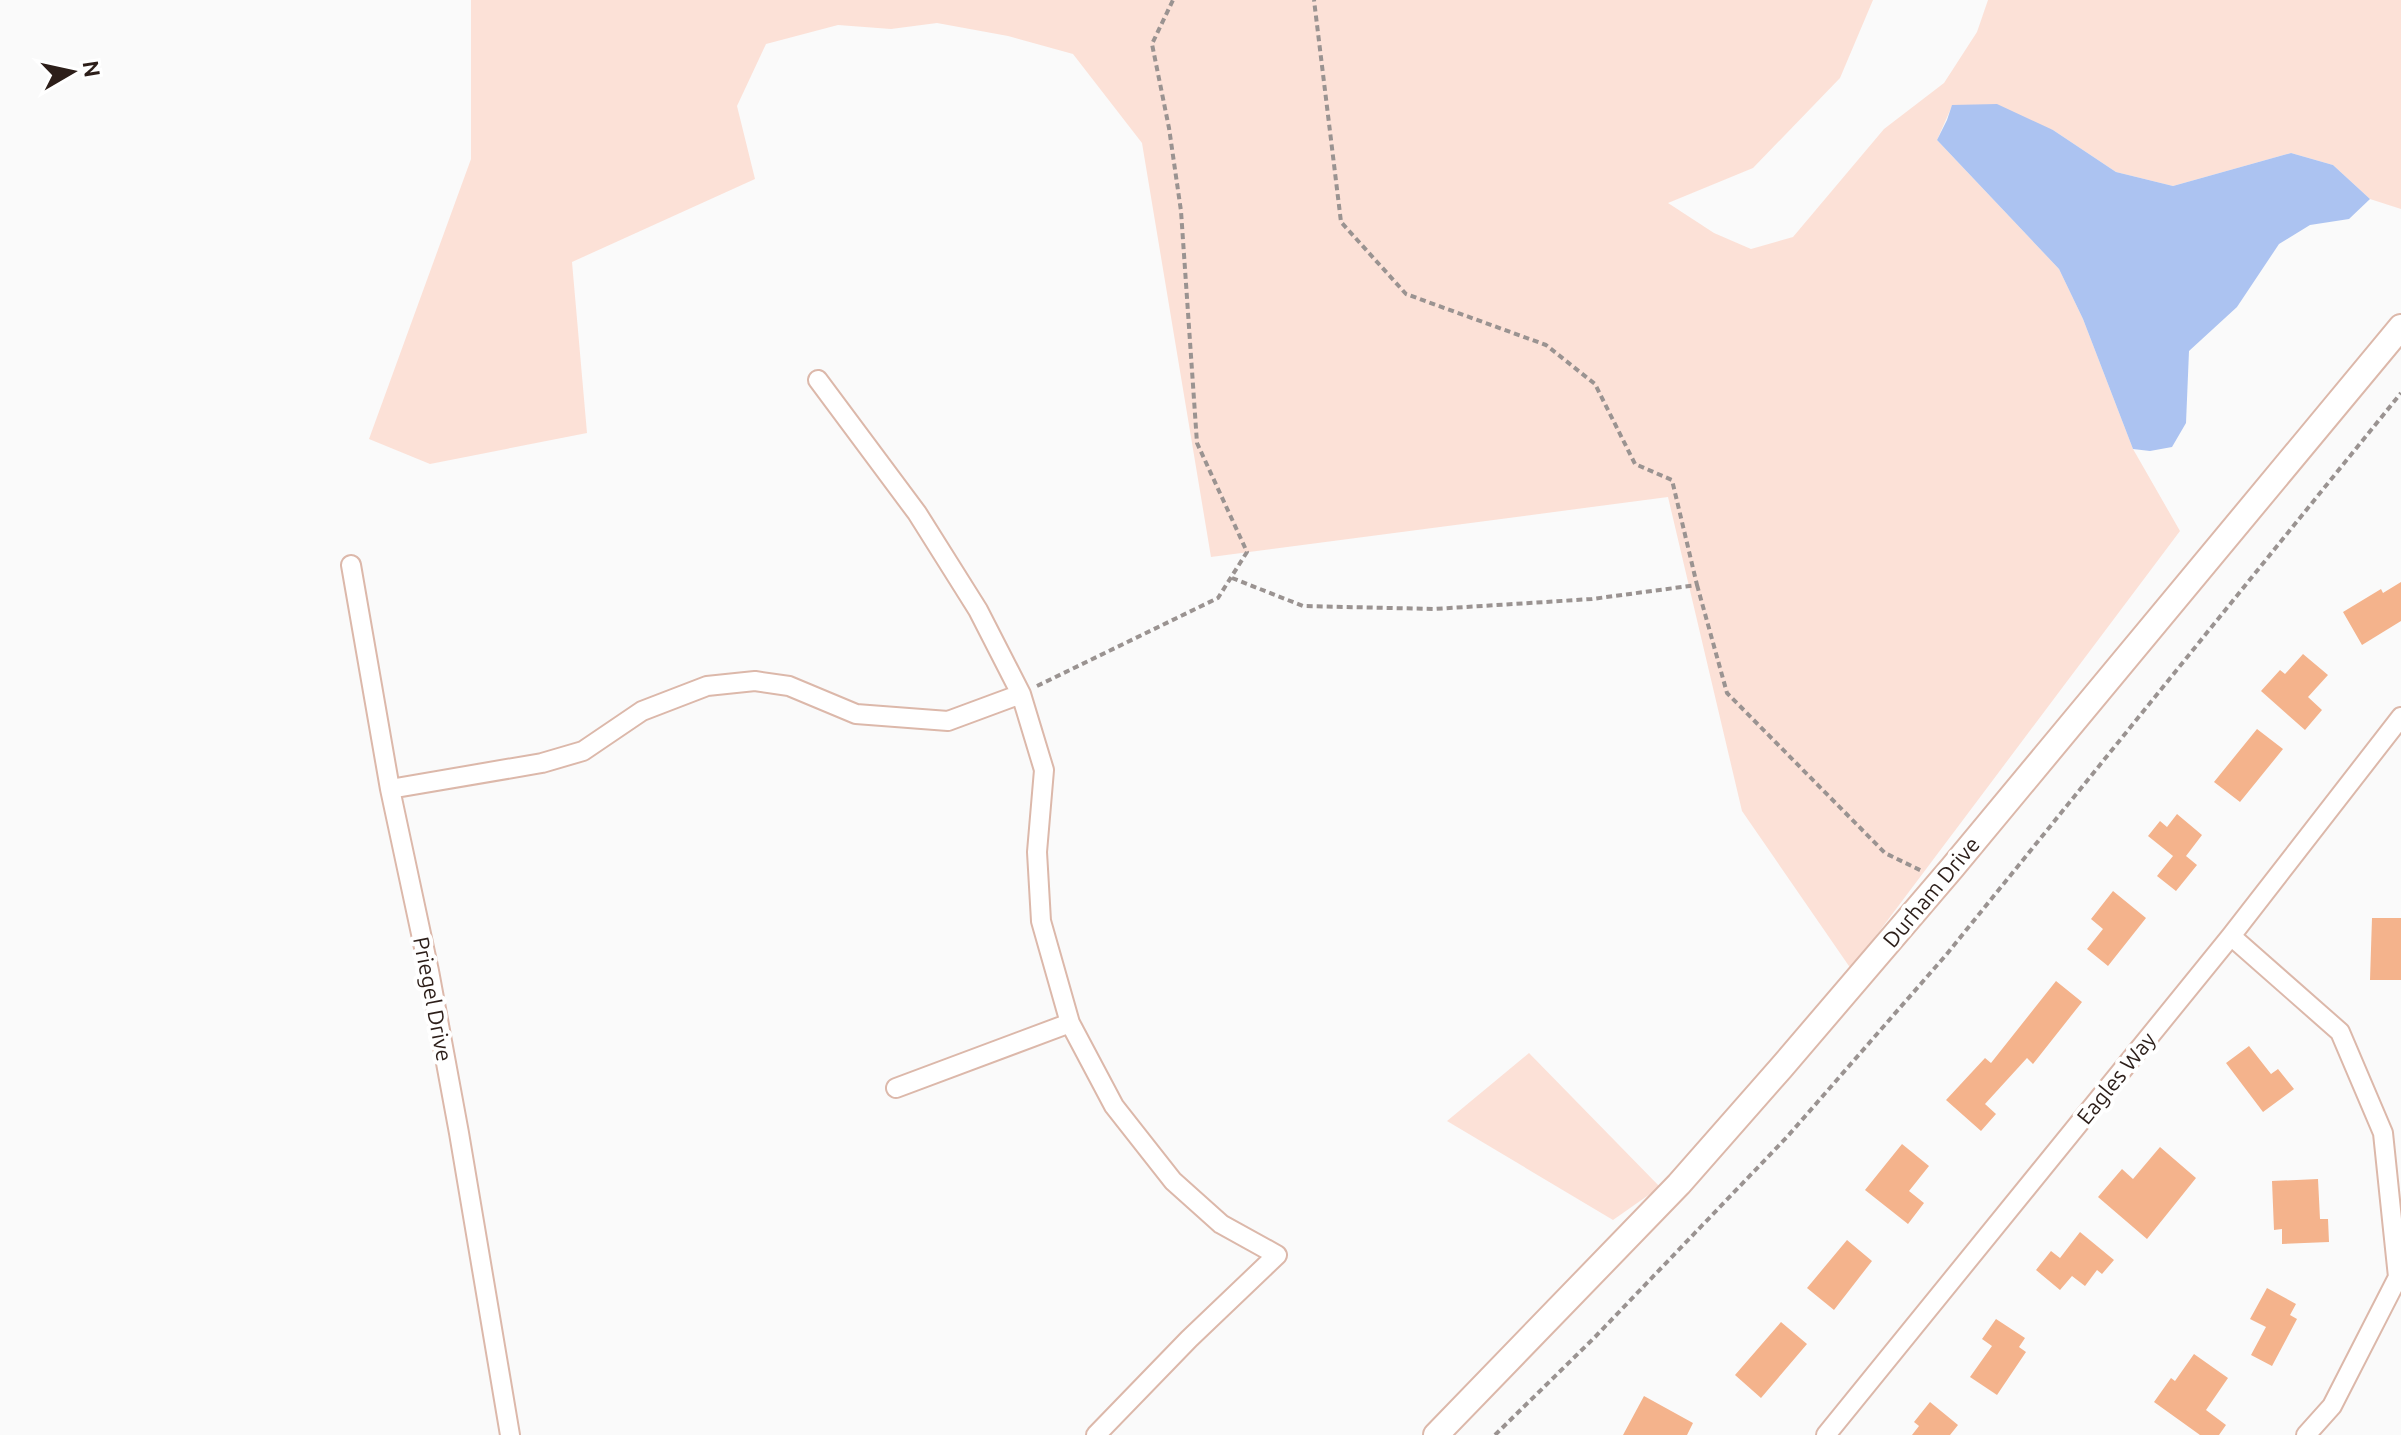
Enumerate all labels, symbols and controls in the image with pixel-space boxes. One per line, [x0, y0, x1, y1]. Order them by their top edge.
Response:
north arrow [32, 32, 112, 112]
text: N [79, 59, 106, 79]
street label: Durham Drive [1877, 831, 1984, 952]
street label: Priegel Drive [409, 934, 458, 1063]
street label: Eagles Way [2071, 1027, 2160, 1129]

